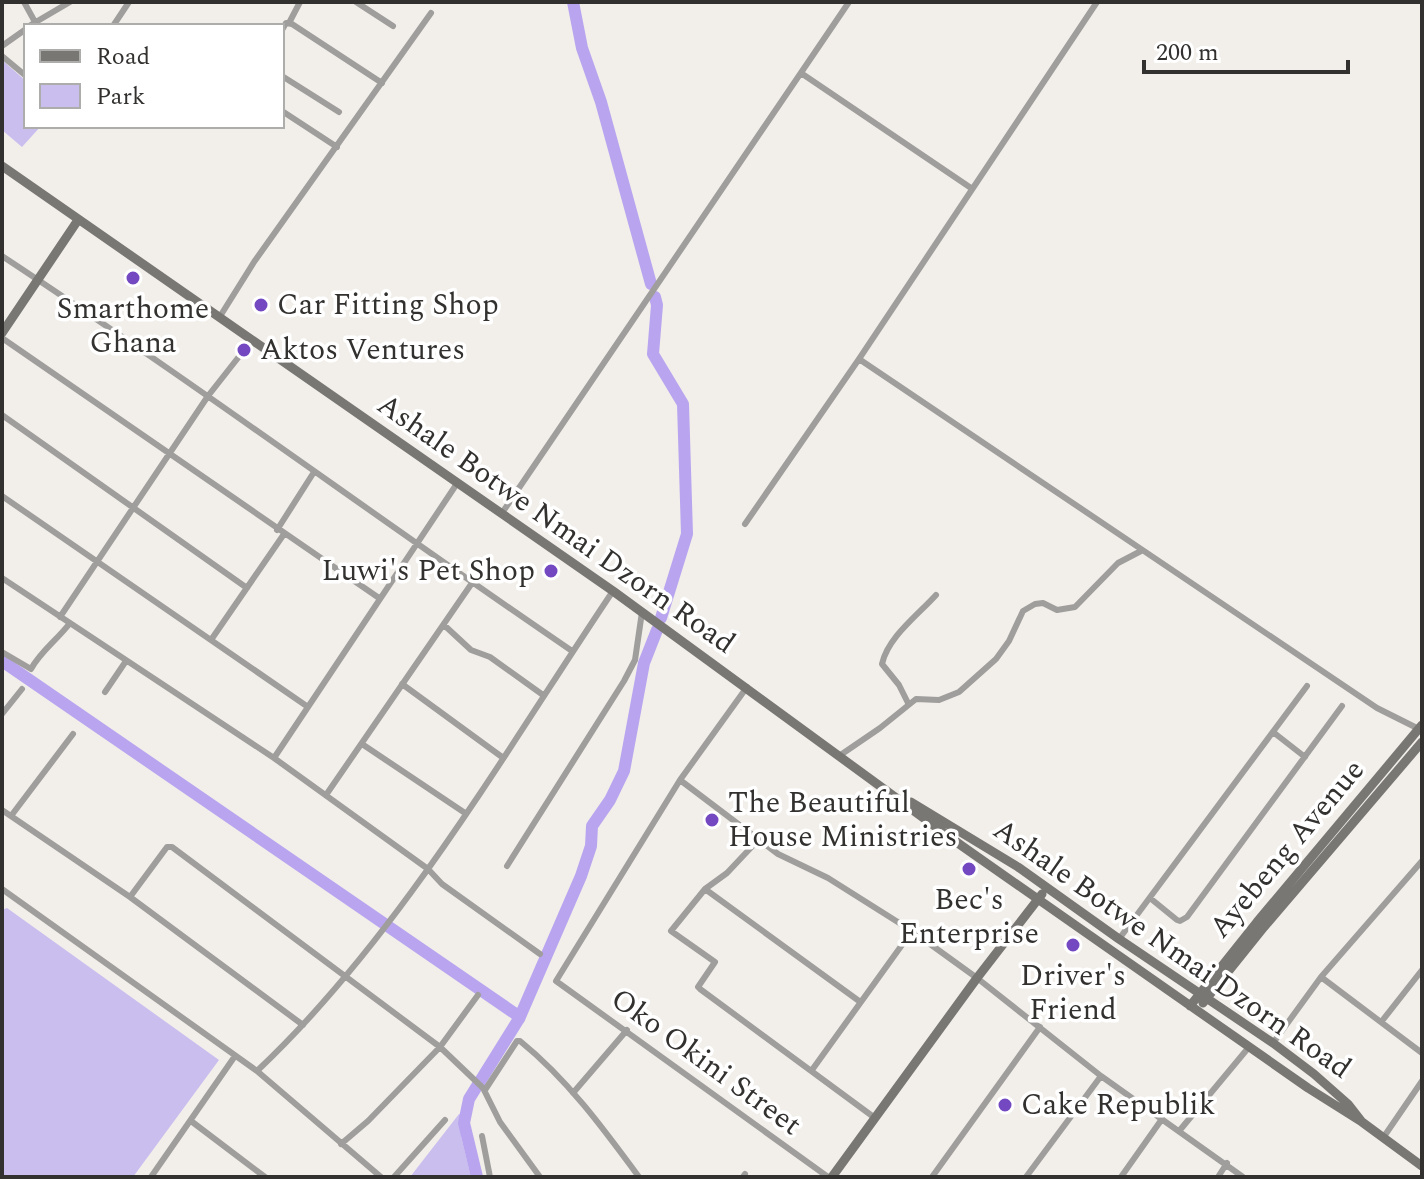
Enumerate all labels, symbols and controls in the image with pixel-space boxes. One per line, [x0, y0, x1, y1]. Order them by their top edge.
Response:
legend [24, 24, 284, 128]
scale bar [1144, 24, 1348, 74]
text: 200 m [1156, 35, 1219, 71]
text: Road [96, 39, 150, 75]
text: Park [96, 79, 146, 115]
marker: Smarthome Ghana [124, 269, 142, 287]
place label: Car Fitting Shop [277, 282, 499, 328]
place label: Smarthome Ghana [57, 286, 209, 366]
marker: Car Fitting Shop [252, 296, 270, 314]
place label: Aktos Ventures [260, 327, 465, 373]
marker: Aktos Ventures [235, 341, 253, 359]
street label: Ashale Botwe Nmai Dzorn Road [367, 382, 745, 666]
place label: Luwi's Pet Shop [321, 548, 535, 594]
marker: Luwi's Pet Shop [542, 562, 560, 580]
street label: Ayebeng Avenue [1198, 749, 1376, 949]
place label: The Beautiful House Ministries [728, 780, 958, 860]
street label: Ashale Botwe Nmai Dzorn Road [983, 807, 1361, 1091]
marker: The Beautiful House Ministries [703, 811, 721, 829]
marker: Bec's Enterprise [960, 860, 978, 878]
place label: Bec's Enterprise [899, 877, 1039, 957]
marker: Driver's Friend [1064, 936, 1082, 954]
place label: Driver's Friend [1020, 953, 1126, 1033]
street label: Oko Okini Street [601, 977, 811, 1147]
place label: Cake Republik [1021, 1082, 1215, 1128]
marker: Cake Republik [996, 1096, 1014, 1114]

